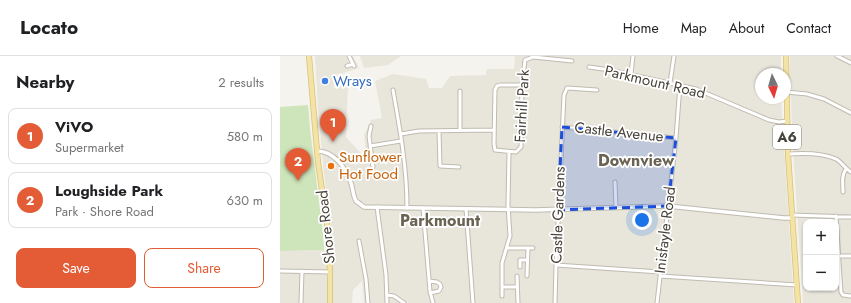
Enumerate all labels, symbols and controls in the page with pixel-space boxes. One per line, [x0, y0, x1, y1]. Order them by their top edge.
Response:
text: Locato [20, 14, 78, 41]
text: Home [623, 18, 659, 38]
text: Map [681, 18, 707, 38]
text: About [729, 18, 764, 38]
text: Contact [786, 18, 831, 38]
street label: Parkmount Road [602, 60, 708, 104]
street label: Fairhill Park [509, 68, 535, 143]
north arrow [755, 68, 791, 104]
text: Nearby [16, 70, 74, 94]
place label: Wrays [333, 70, 372, 92]
text: 2 results [218, 73, 264, 92]
marker: Wrays [320, 76, 330, 86]
pin: 1 [320, 109, 346, 142]
text: ViVO [55, 116, 93, 138]
street label: Castle Avenue [573, 116, 665, 148]
road number: A6 [773, 125, 801, 149]
text: 1 [27, 127, 33, 146]
text: 580 m [227, 127, 263, 146]
text: Supermarket [55, 138, 124, 157]
place label: Sunflower Hot Food [339, 146, 402, 185]
pin: 2 [285, 148, 311, 181]
district label: Downview [598, 149, 675, 172]
marker: Sunflower Hot Food [326, 161, 336, 171]
street label: Castle Gardens [545, 166, 571, 264]
text: Loughside Park [55, 180, 163, 202]
street label: Inisfayle Road [649, 185, 681, 275]
street label: Shore Road [311, 189, 341, 265]
text: 2 [26, 191, 34, 210]
text: 630 m [227, 191, 263, 210]
text: Park · Shore Road [55, 202, 154, 221]
district label: Parkmount [400, 209, 481, 232]
your location [632, 210, 652, 230]
map controls [803, 219, 839, 291]
button: + [803, 219, 839, 255]
button: Save [16, 248, 136, 288]
button: Share [144, 248, 264, 288]
button: − [803, 255, 839, 291]

